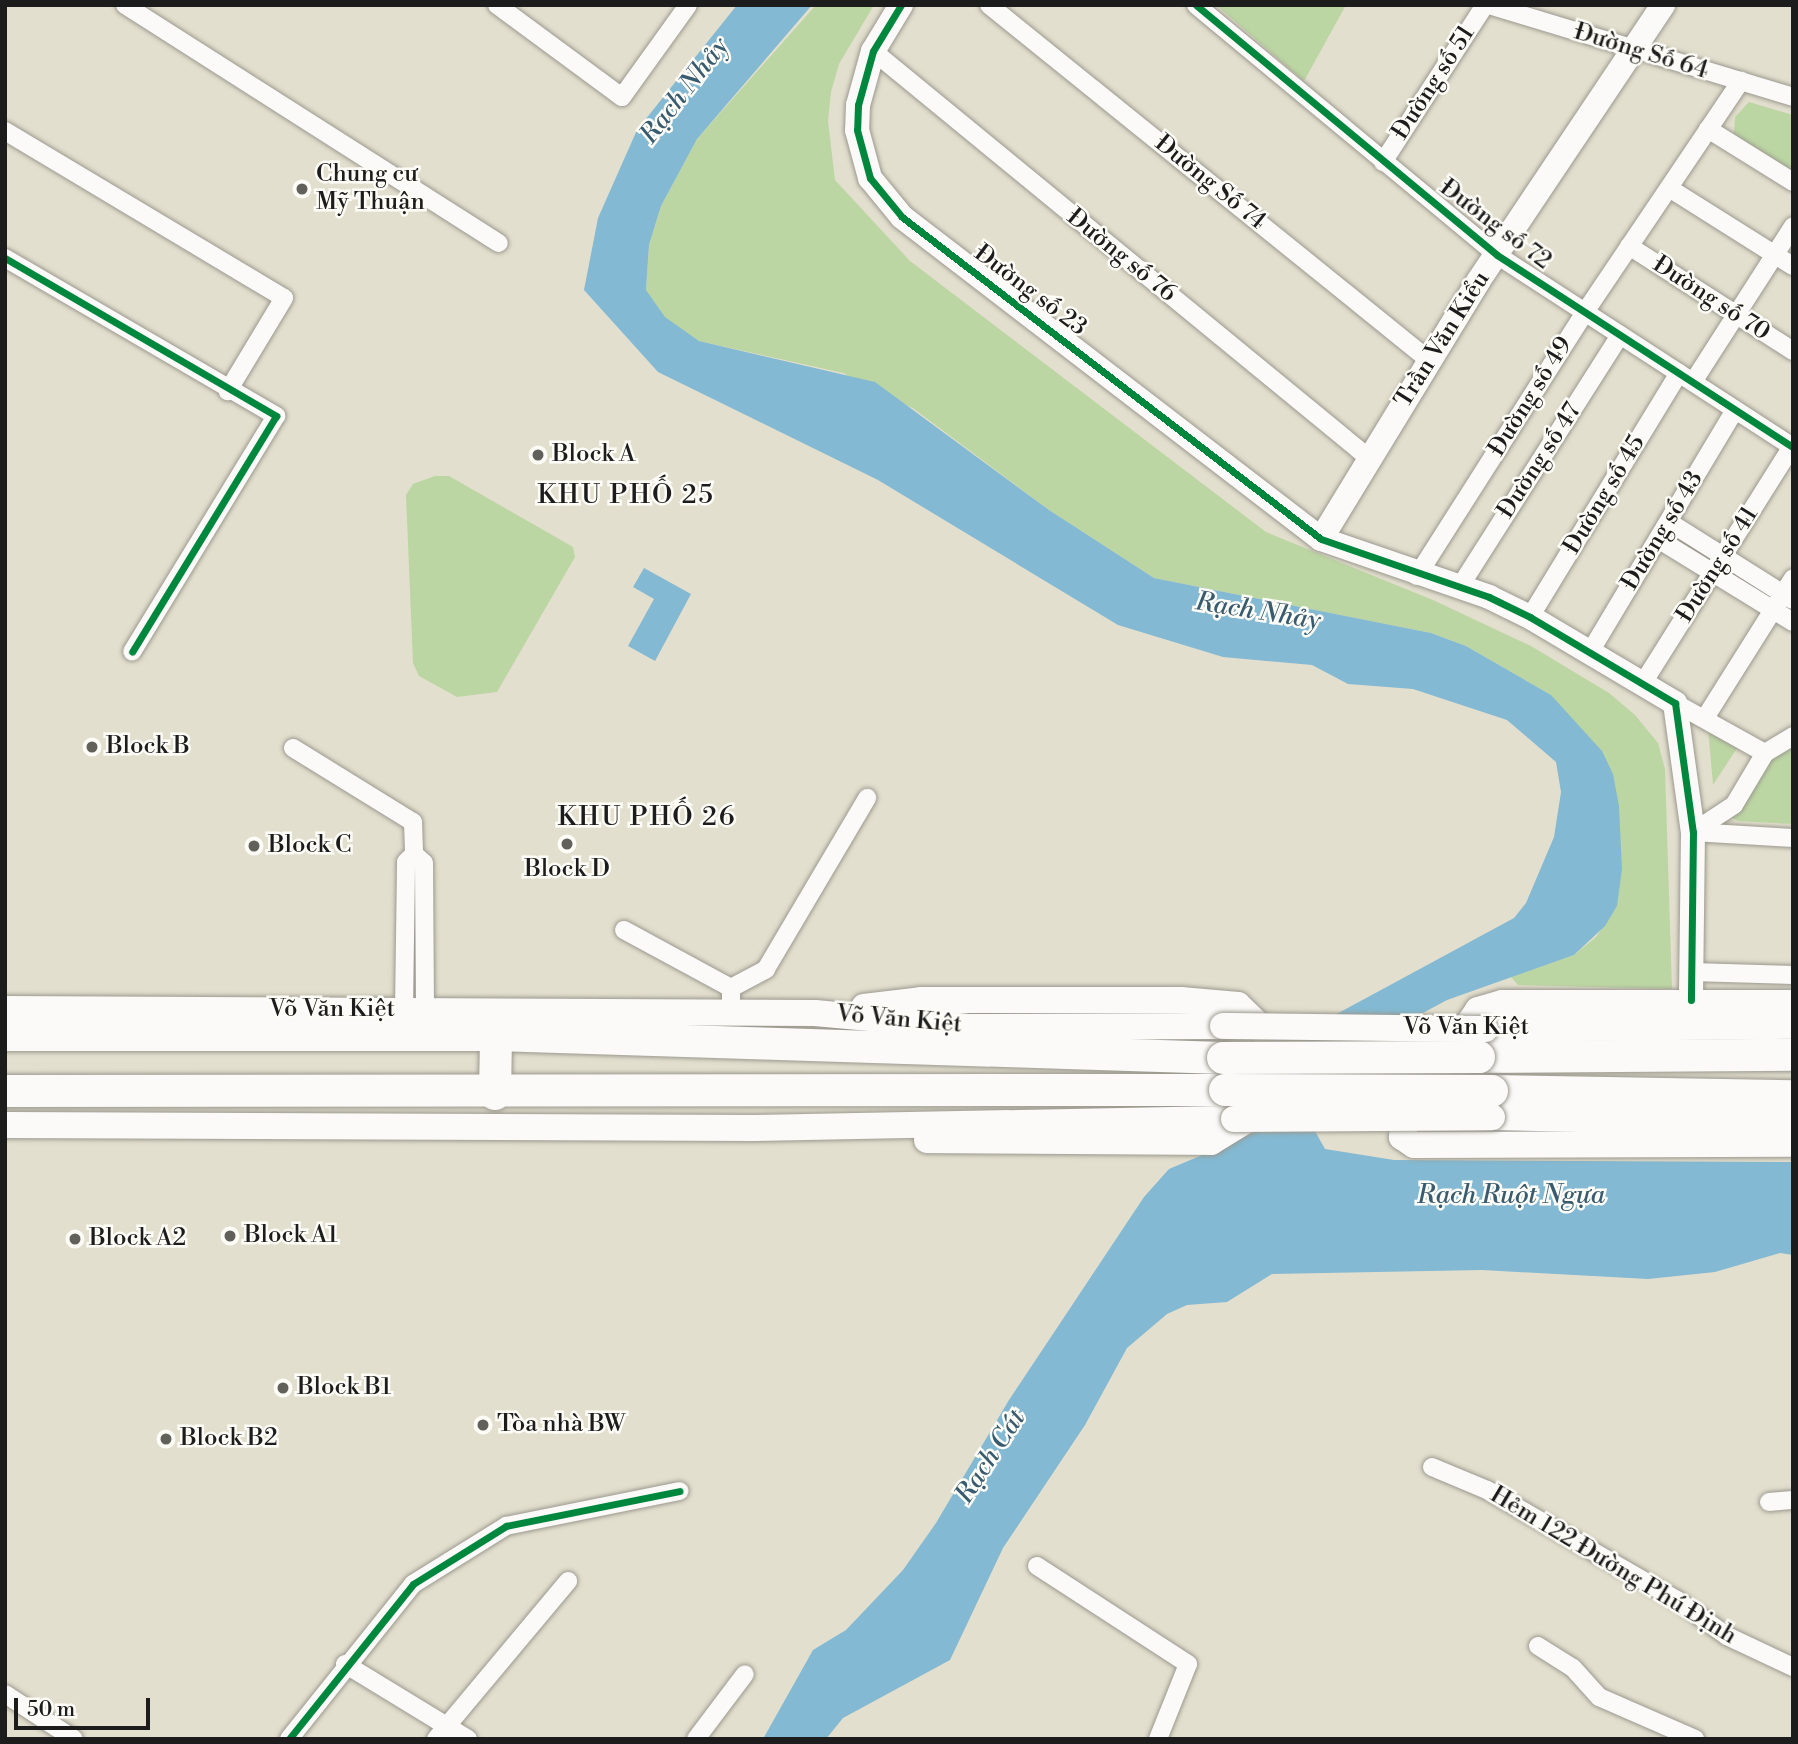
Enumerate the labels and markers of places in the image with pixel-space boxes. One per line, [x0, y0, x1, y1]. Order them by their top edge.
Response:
place label: Chung cư Mỹ Thuận [316, 161, 425, 217]
marker: Chung cư Mỹ Thuận [294, 181, 310, 197]
place label: Block A [552, 441, 636, 469]
marker: Block A [530, 447, 546, 463]
place label: Block B [106, 733, 190, 761]
marker: Block B [84, 739, 100, 755]
place label: Block C [268, 832, 352, 860]
marker: Block D [559, 836, 575, 852]
marker: Block C [246, 838, 262, 854]
place label: Block D [524, 856, 610, 884]
place label: Block A1 [244, 1222, 338, 1250]
place label: Block A2 [89, 1225, 186, 1253]
marker: Block A1 [222, 1228, 238, 1244]
marker: Block A2 [67, 1231, 83, 1247]
place label: Block B1 [297, 1374, 391, 1402]
marker: Block B1 [275, 1380, 291, 1396]
place label: Tòa nhà BW [497, 1411, 626, 1439]
marker: Tòa nhà BW [475, 1417, 491, 1433]
place label: Block B2 [180, 1425, 278, 1453]
marker: Block B2 [158, 1431, 174, 1447]

